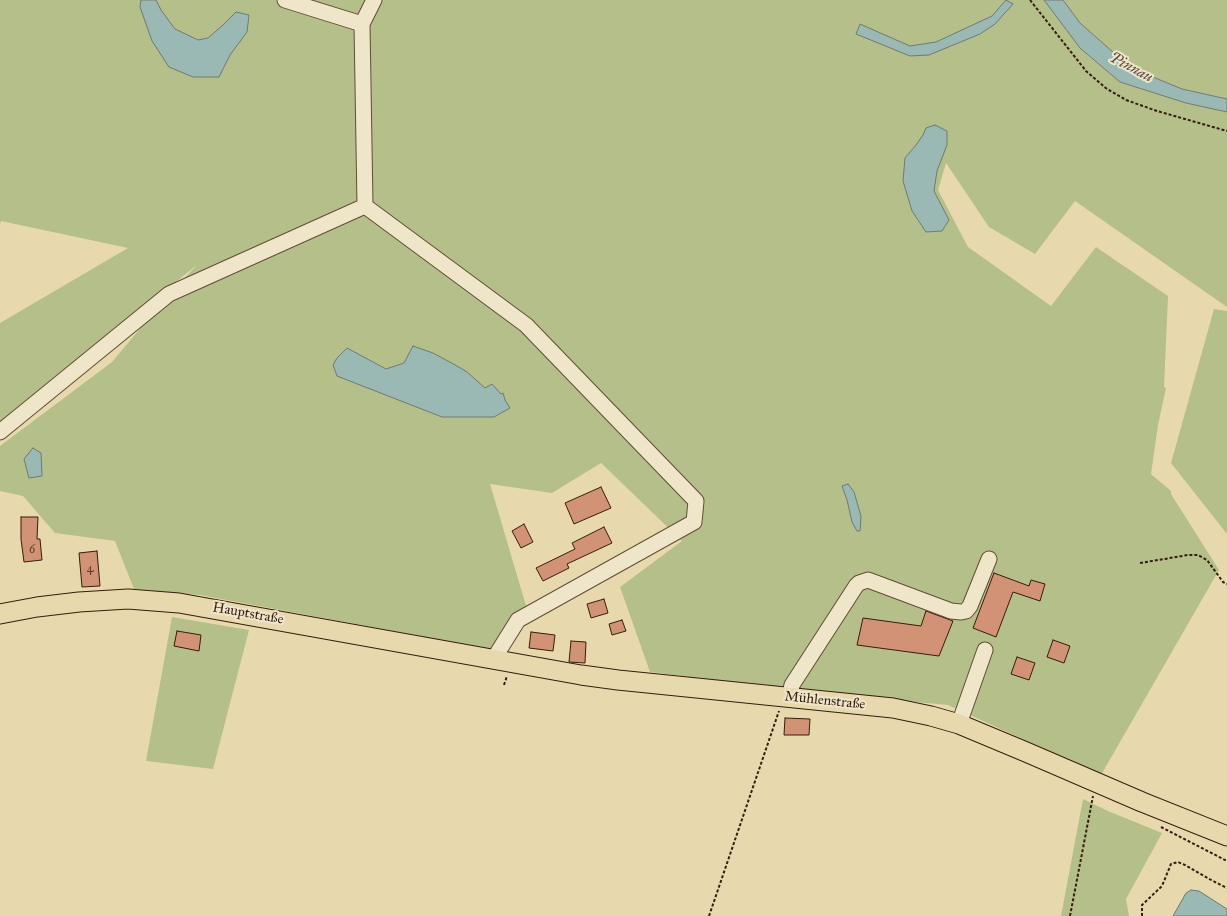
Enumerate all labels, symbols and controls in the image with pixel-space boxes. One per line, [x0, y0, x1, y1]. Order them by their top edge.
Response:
water label: Pinnau [1106, 49, 1156, 87]
house number: 6 [29, 543, 35, 557]
house number: 4 [87, 562, 93, 576]
street label: Hauptstraße [211, 599, 285, 629]
street label: Mühlenstraße [784, 688, 866, 714]

